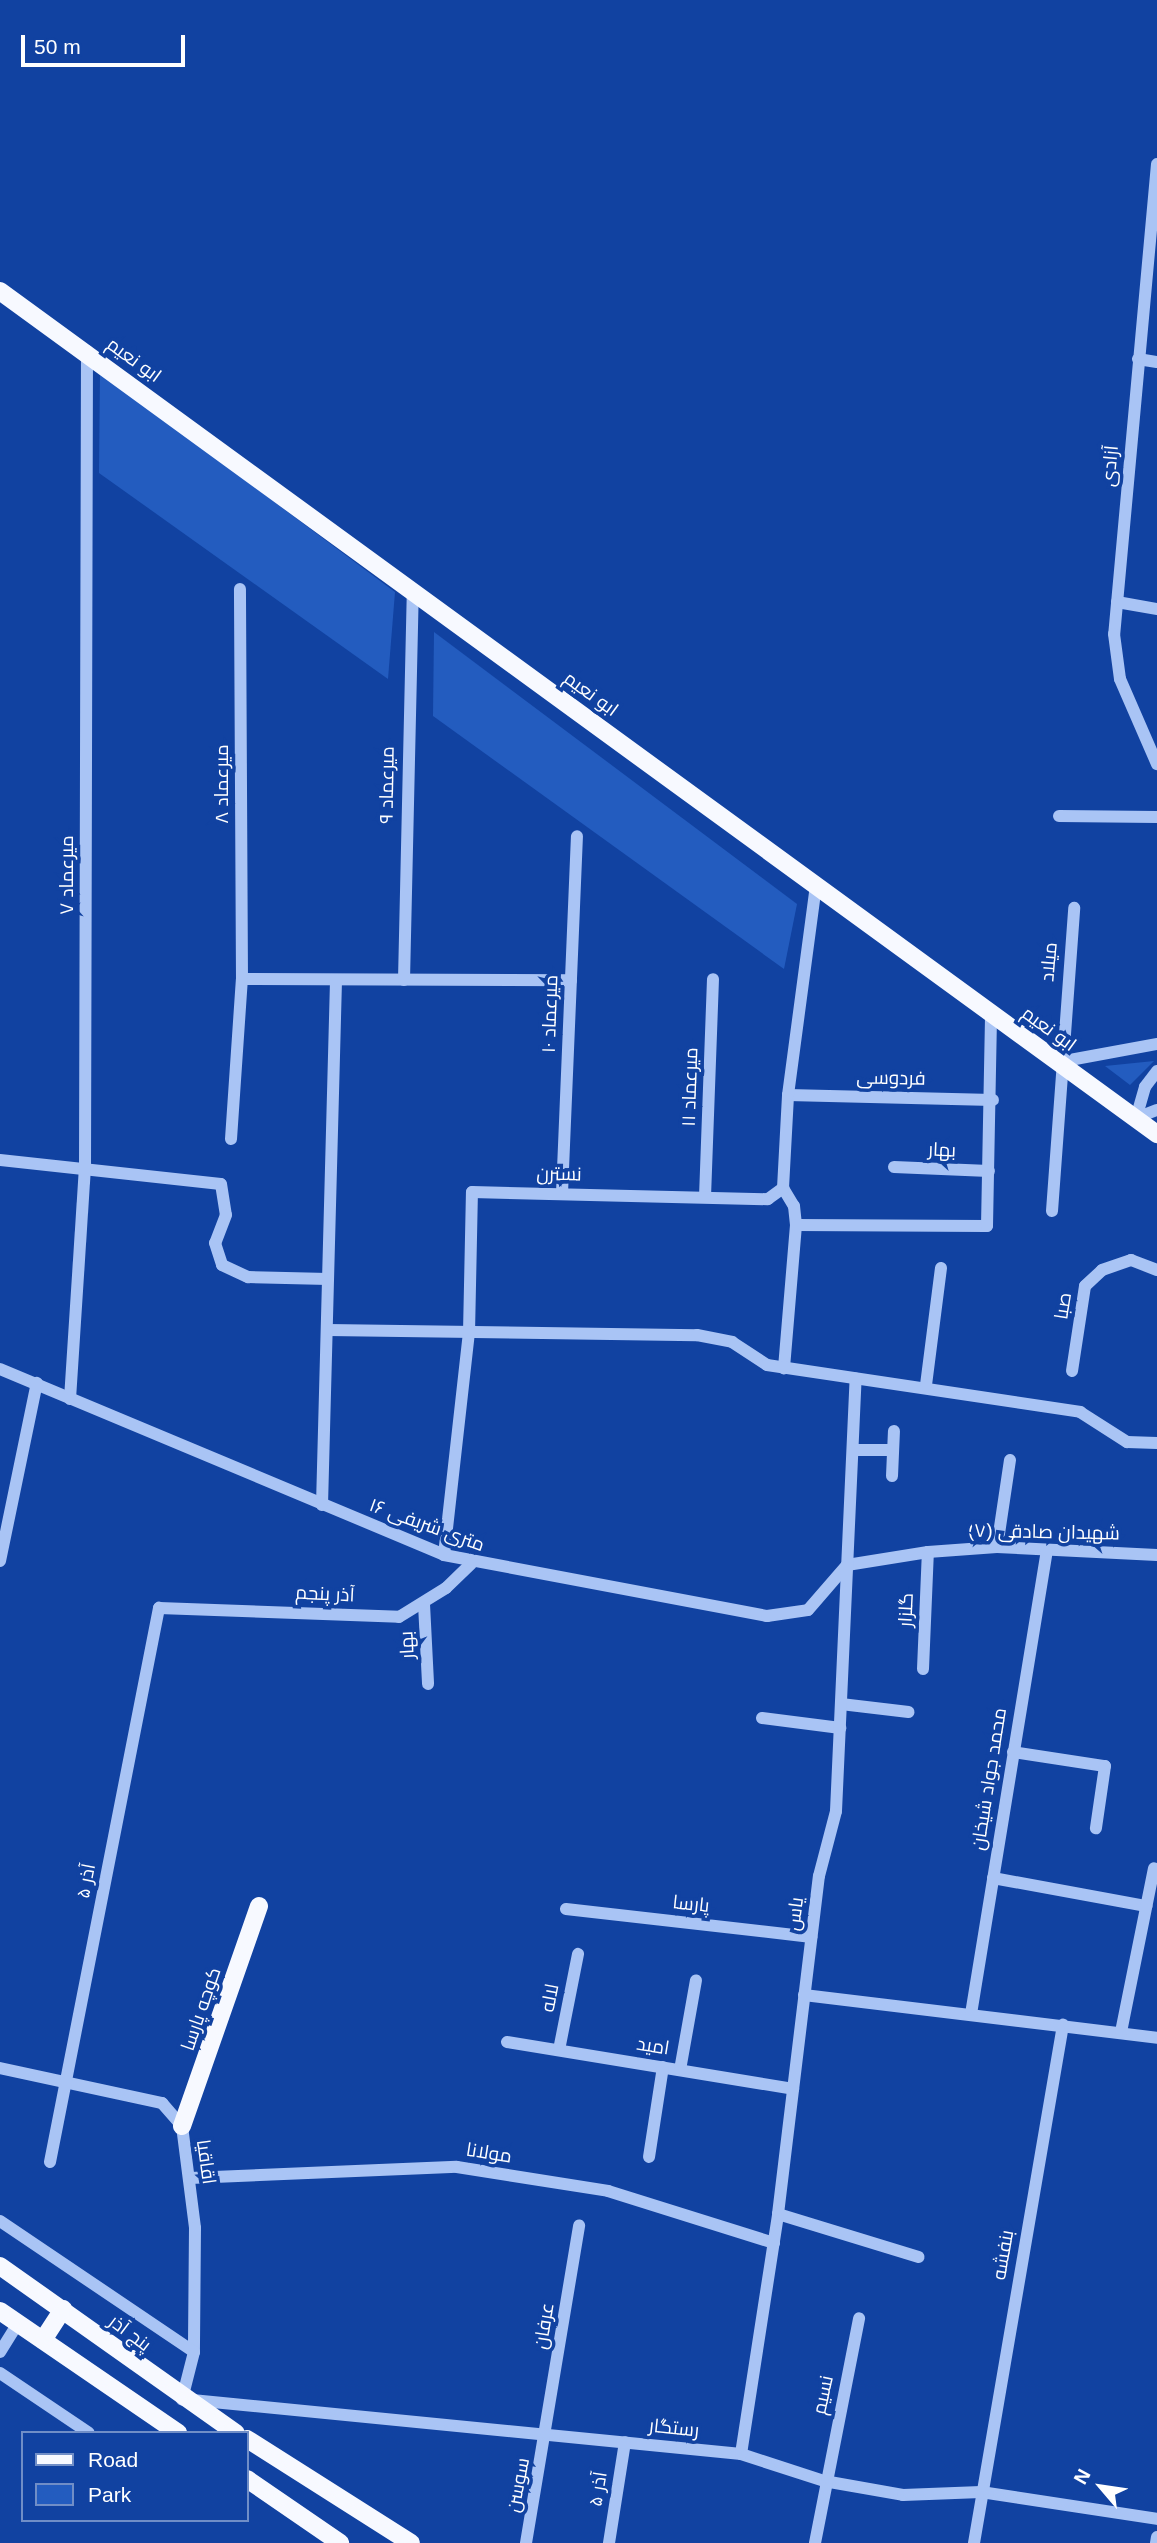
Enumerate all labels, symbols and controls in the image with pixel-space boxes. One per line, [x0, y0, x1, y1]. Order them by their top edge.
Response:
scale bar [24, 21, 189, 65]
text: 50 m [34, 35, 81, 58]
street label: ابو نعیم [102, 333, 166, 387]
street label: آزادی [1097, 444, 1123, 488]
street label: ابو نعیم [559, 667, 623, 721]
street label: میرعماد ۸ [211, 744, 233, 824]
street label: میرعماد ۹ [375, 746, 399, 824]
street label: میرعماد ۷ [56, 835, 78, 915]
street label: میلاد [1036, 941, 1062, 983]
street label: میرعماد ۱۰ [537, 975, 563, 1053]
street label: ابو نعیم [1017, 1002, 1081, 1056]
street label: میرعماد ۱۱ [677, 1047, 703, 1127]
street label: فردوسی [856, 1066, 926, 1090]
street label: بهار [928, 1138, 956, 1162]
street label: نسترن [536, 1162, 582, 1186]
street label: صبا [1050, 1291, 1076, 1321]
street label: ۱۶ متری شریفی [366, 1494, 488, 1556]
street label: شهیدان صادقی (۷) [968, 1519, 1120, 1545]
street label: آذر پنجم [295, 1581, 355, 1607]
street label: گلزار [894, 1592, 918, 1628]
street label: بهار [395, 1630, 419, 1660]
street label: محمد جواد شیخان [966, 1706, 1012, 1852]
street label: آذر ۵ [71, 1862, 101, 1900]
street label: پارسا [671, 1891, 711, 1917]
street label: یاس [782, 1896, 808, 1932]
street label: کوچه پارسا [176, 1964, 226, 2054]
street label: لاله [536, 1982, 564, 2014]
street label: امید [635, 2032, 671, 2060]
street label: اقاقیا [192, 2138, 220, 2186]
street label: مولانا [464, 2138, 514, 2168]
street label: بنفشه [987, 2228, 1019, 2282]
street label: عرفان [529, 2301, 559, 2351]
street label: پنج آذر [104, 2310, 156, 2356]
street label: نسیم [808, 2373, 838, 2417]
street label: رستگار [648, 2414, 700, 2442]
legend [21, 2431, 248, 2522]
text: Road [88, 2448, 138, 2471]
north arrow [1066, 2452, 1136, 2522]
street label: سوسن [502, 2456, 534, 2514]
text: N [1070, 2465, 1095, 2488]
street label: آذر ۵ [584, 2470, 612, 2508]
text: Park [88, 2483, 131, 2506]

